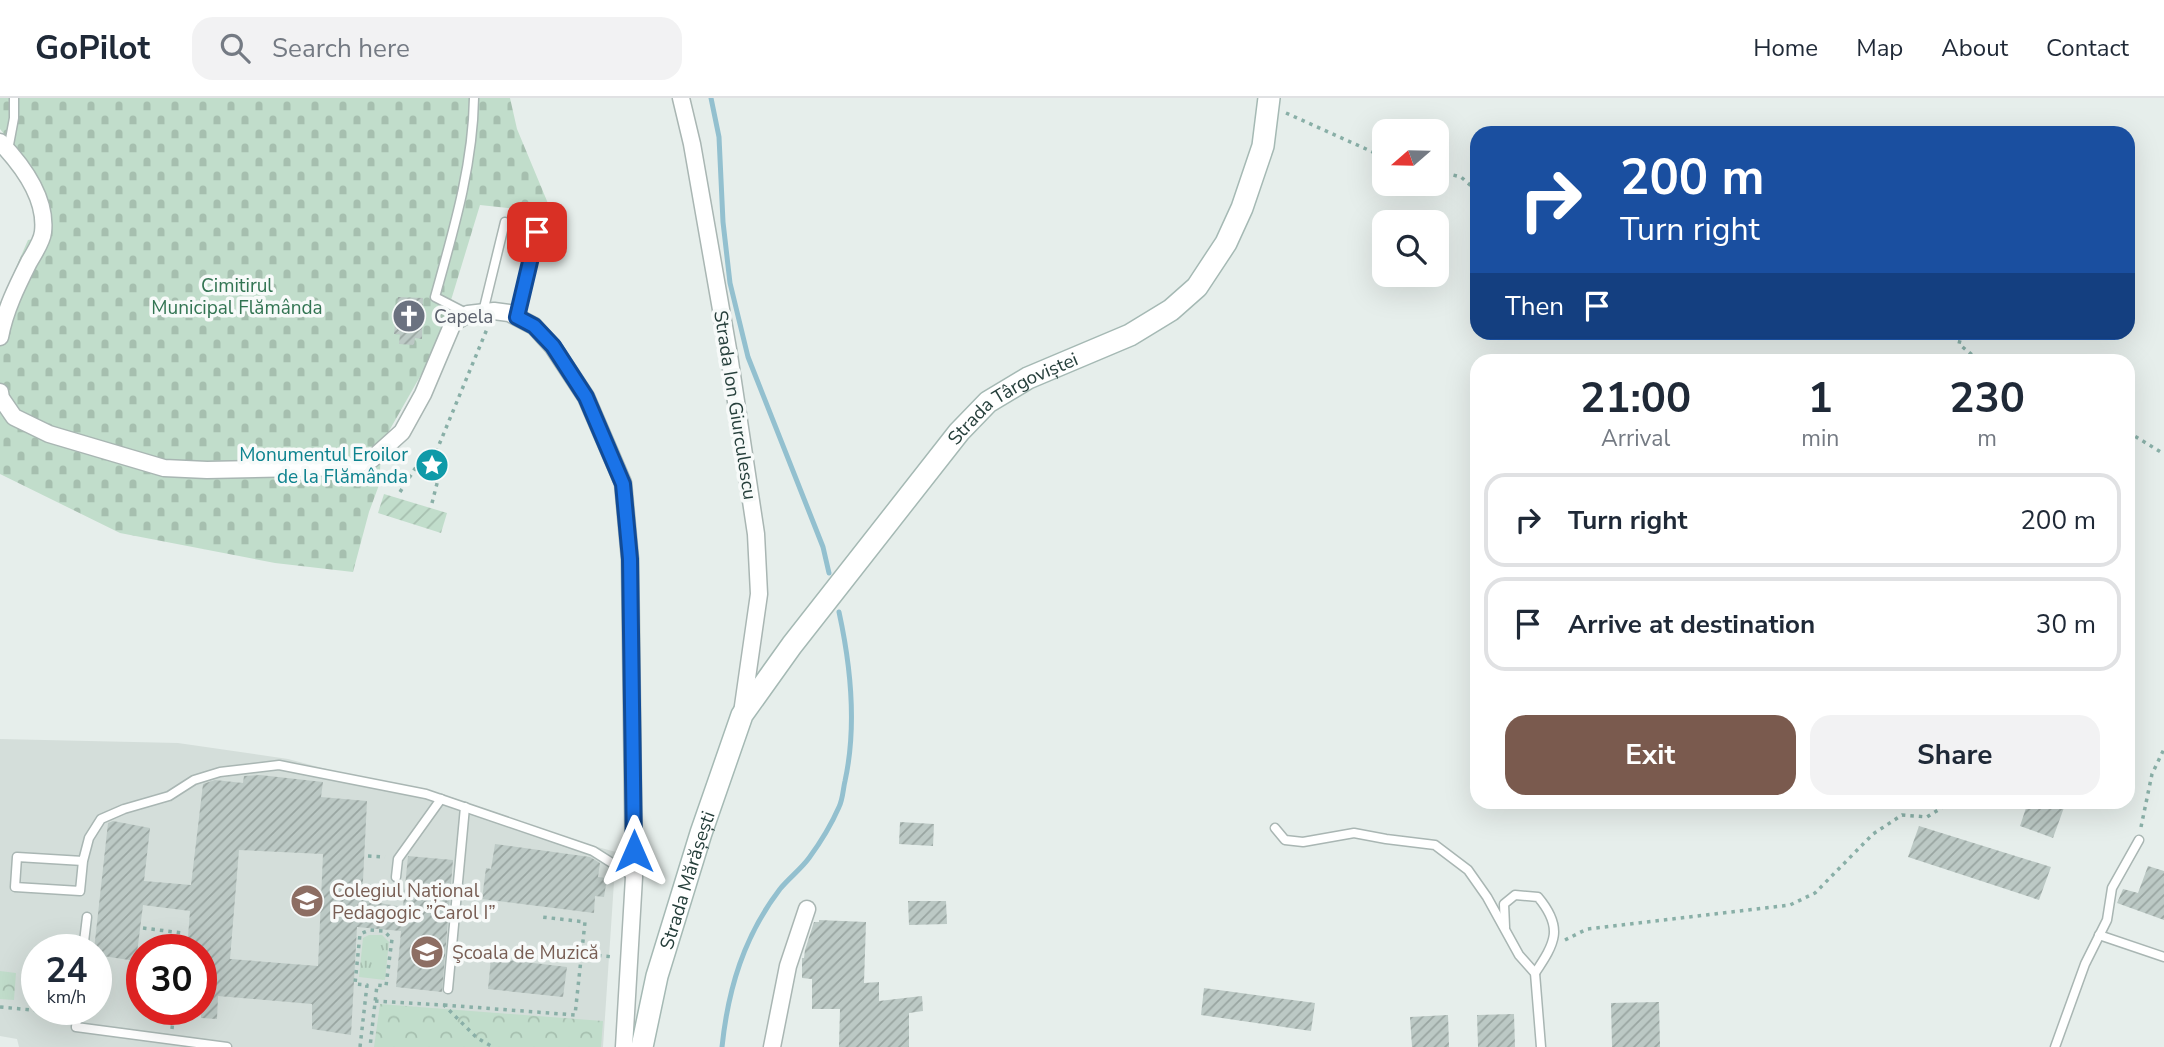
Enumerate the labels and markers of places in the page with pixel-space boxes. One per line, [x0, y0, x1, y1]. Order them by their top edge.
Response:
pin [507, 202, 567, 262]
church icon: Capela [390, 297, 428, 335]
place label: Capela [434, 304, 493, 330]
place label: Monumentul Eroilor de la Flămânda [239, 442, 408, 490]
place icon: Monumentul Eroilor de la Flămânda [413, 446, 451, 484]
place label: Colegiul Național Pedagogic ”Carol I” [332, 878, 496, 926]
school or university icon: Colegiul Național Pedagogic ”Carol I” [288, 882, 326, 920]
school or university icon: Şcoala de Muzică [408, 933, 446, 971]
place label: Şcoala de Muzică [452, 940, 598, 966]

